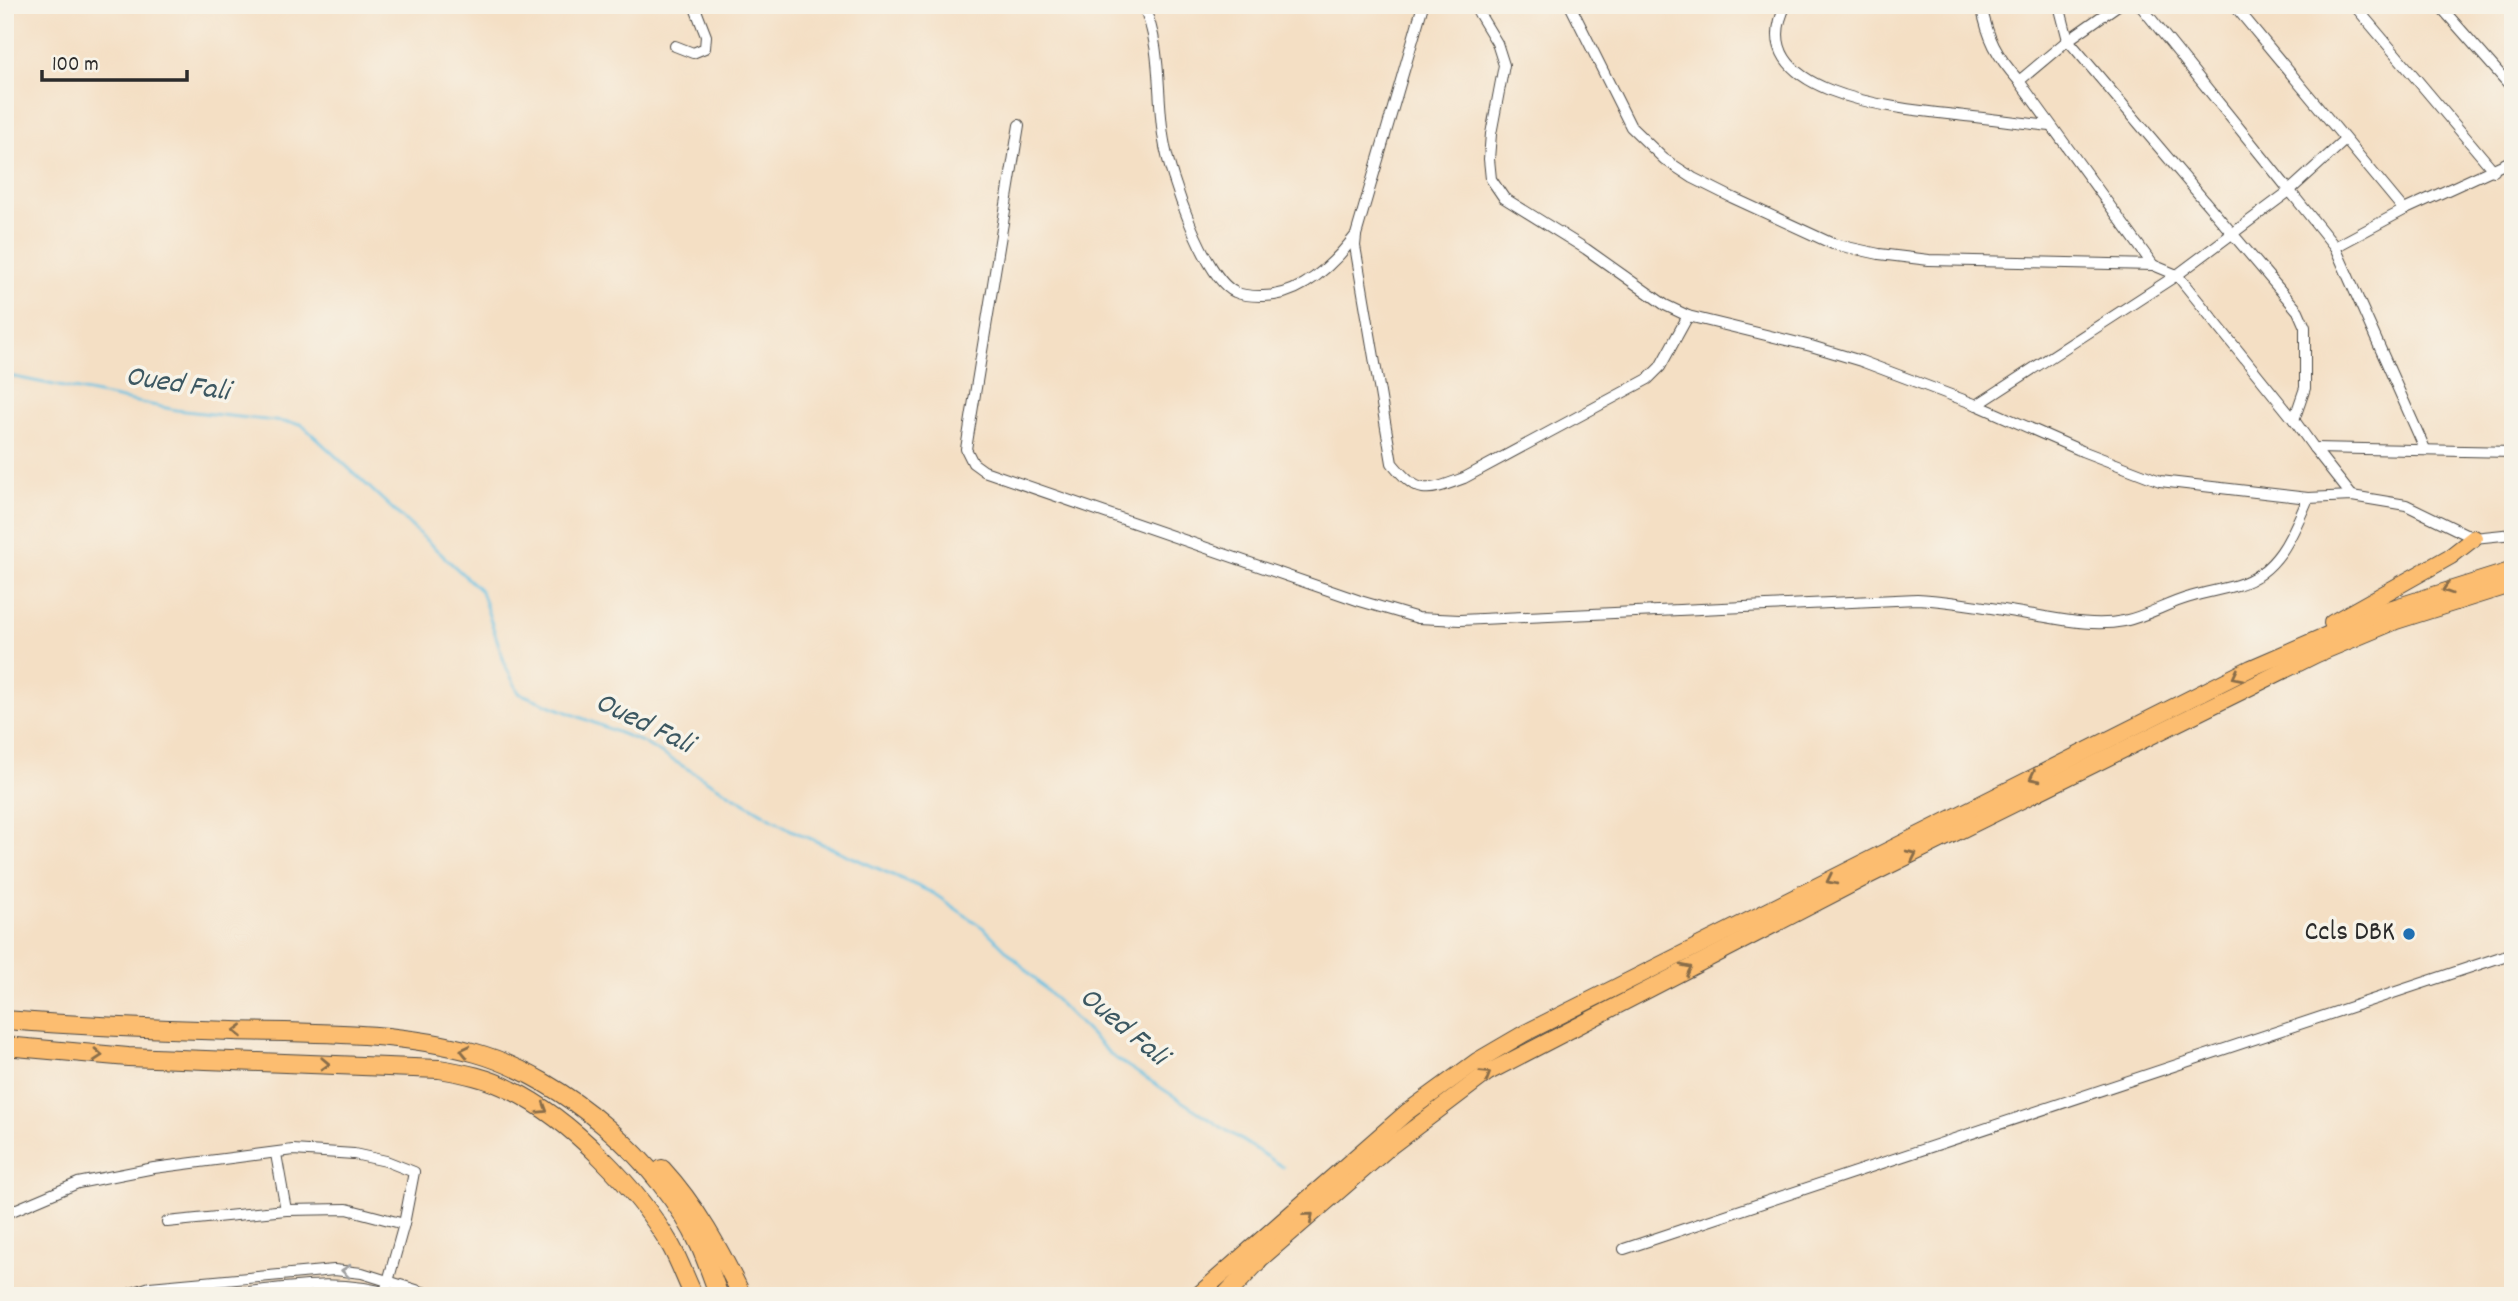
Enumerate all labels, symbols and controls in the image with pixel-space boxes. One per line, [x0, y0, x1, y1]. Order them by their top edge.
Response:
scale bar [42, 38, 187, 82]
text: 100 m [52, 51, 99, 81]
water label: Oued Fali [122, 357, 236, 416]
one-way arrow [2442, 581, 2454, 595]
one-way arrow [2232, 667, 2244, 681]
water label: Oued Fali [587, 683, 703, 769]
one-way arrow [2029, 769, 2041, 783]
one-way arrow [1905, 849, 1917, 863]
one-way arrow [1826, 872, 1838, 886]
place label: Ccls DBK [2304, 914, 2395, 954]
marker: Ccls DBK [2401, 926, 2417, 942]
one-way arrow [1680, 963, 1692, 977]
water label: Oued Fali [1068, 978, 1179, 1081]
one-way arrow [233, 1023, 243, 1039]
one-way arrow [459, 1044, 471, 1059]
one-way arrow [92, 1047, 103, 1062]
one-way arrow [320, 1056, 331, 1071]
one-way arrow [1478, 1070, 1491, 1083]
one-way arrow [536, 1101, 549, 1114]
one-way arrow [1301, 1213, 1314, 1225]
one-way arrow [340, 1264, 351, 1279]

